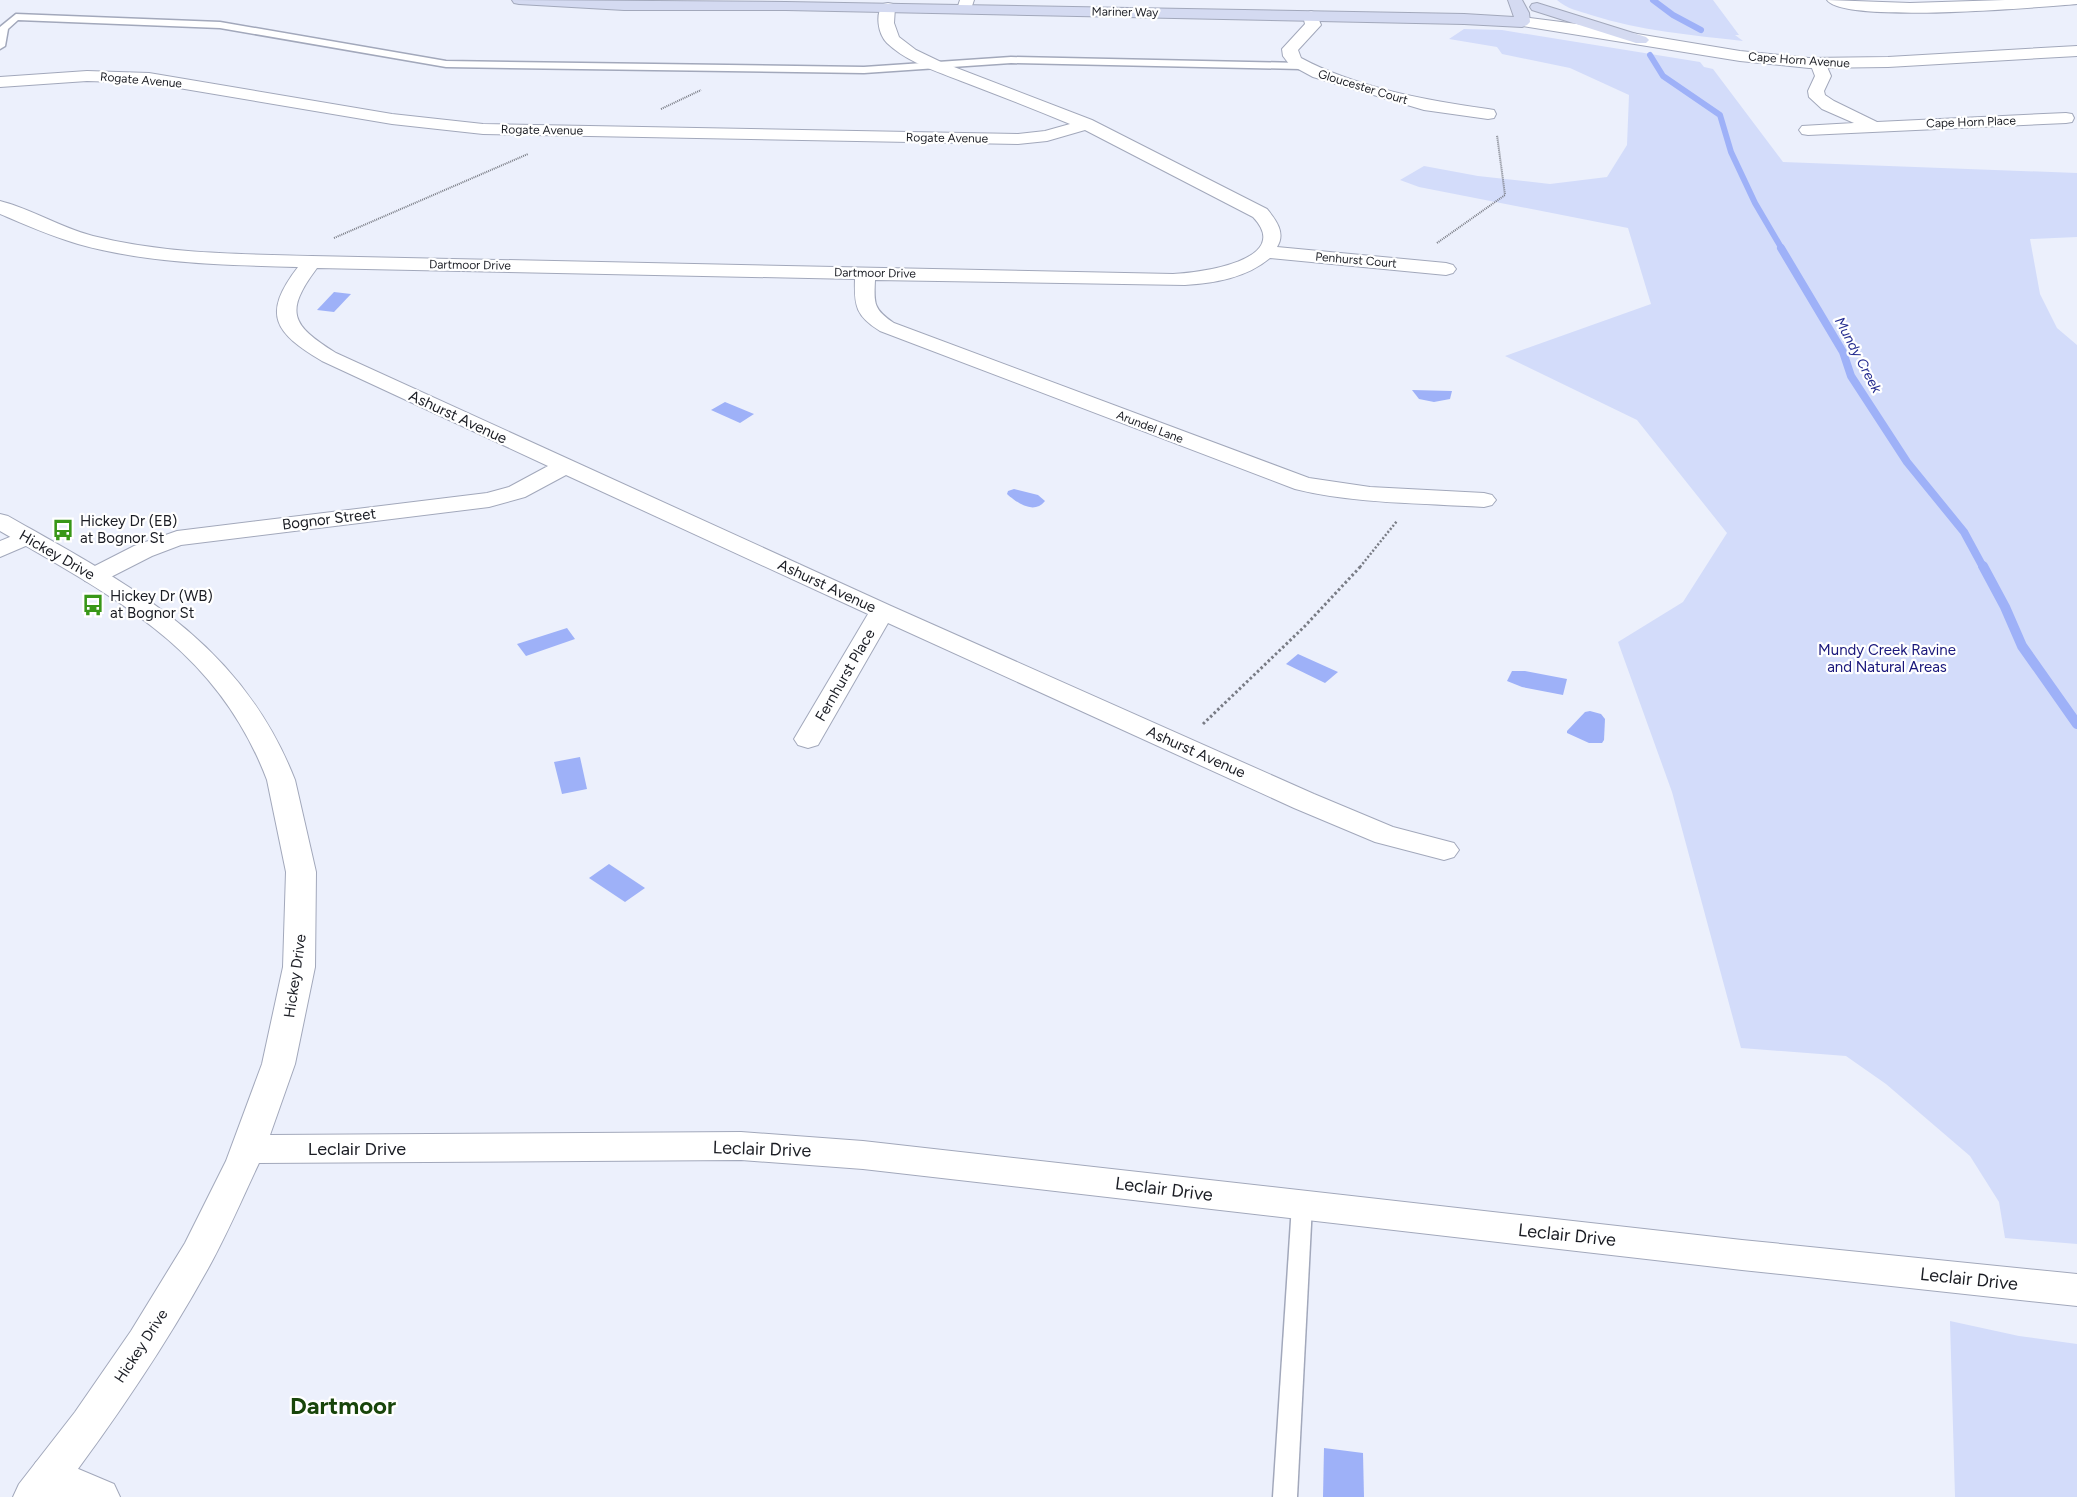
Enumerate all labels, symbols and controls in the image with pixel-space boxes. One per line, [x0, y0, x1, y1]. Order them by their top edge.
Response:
street label: Mariner Way [1092, 4, 1159, 20]
street label: Cape Horn Avenue [1748, 49, 1851, 71]
street label: Gloucester Court [1316, 67, 1410, 107]
street label: Rogate Avenue [99, 69, 183, 91]
street label: Cape Horn Place [1926, 113, 2017, 131]
street label: Rogate Avenue [501, 122, 584, 138]
street label: Rogate Avenue [906, 130, 989, 146]
street label: Penhurst Court [1315, 249, 1398, 271]
street label: Dartmoor Drive [429, 257, 511, 273]
street label: Dartmoor Drive [834, 265, 916, 281]
water label: Mundy Creek [1831, 314, 1886, 397]
street label: Ashurst Avenue [406, 386, 510, 448]
street label: Arundel Lane [1115, 408, 1186, 446]
street label: Bognor Street [281, 504, 377, 534]
place label: Hickey Dr (EB) at Bognor St [80, 512, 177, 547]
bus stop icon: Hickey Dr (EB) at Bognor St [50, 517, 76, 543]
street label: Hickey Drive [16, 526, 98, 584]
street label: Ashurst Avenue [775, 555, 879, 617]
place label: Hickey Dr (WB) at Bognor St [110, 587, 213, 622]
bus stop icon: Hickey Dr (WB) at Bognor St [80, 592, 106, 618]
street label: Fernhurst Place [811, 626, 879, 724]
park label: Mundy Creek Ravine and Natural Areas [1818, 641, 1956, 676]
street label: Ashurst Avenue [1144, 722, 1248, 782]
street label: Hickey Drive [280, 933, 310, 1019]
street label: Leclair Drive [712, 1136, 812, 1162]
street label: Leclair Drive [308, 1138, 406, 1160]
street label: Leclair Drive [1114, 1172, 1214, 1206]
street label: Leclair Drive [1517, 1219, 1617, 1251]
street label: Leclair Drive [1919, 1263, 2019, 1295]
street label: Hickey Drive [111, 1306, 171, 1386]
district label: Dartmoor [290, 1391, 396, 1420]

